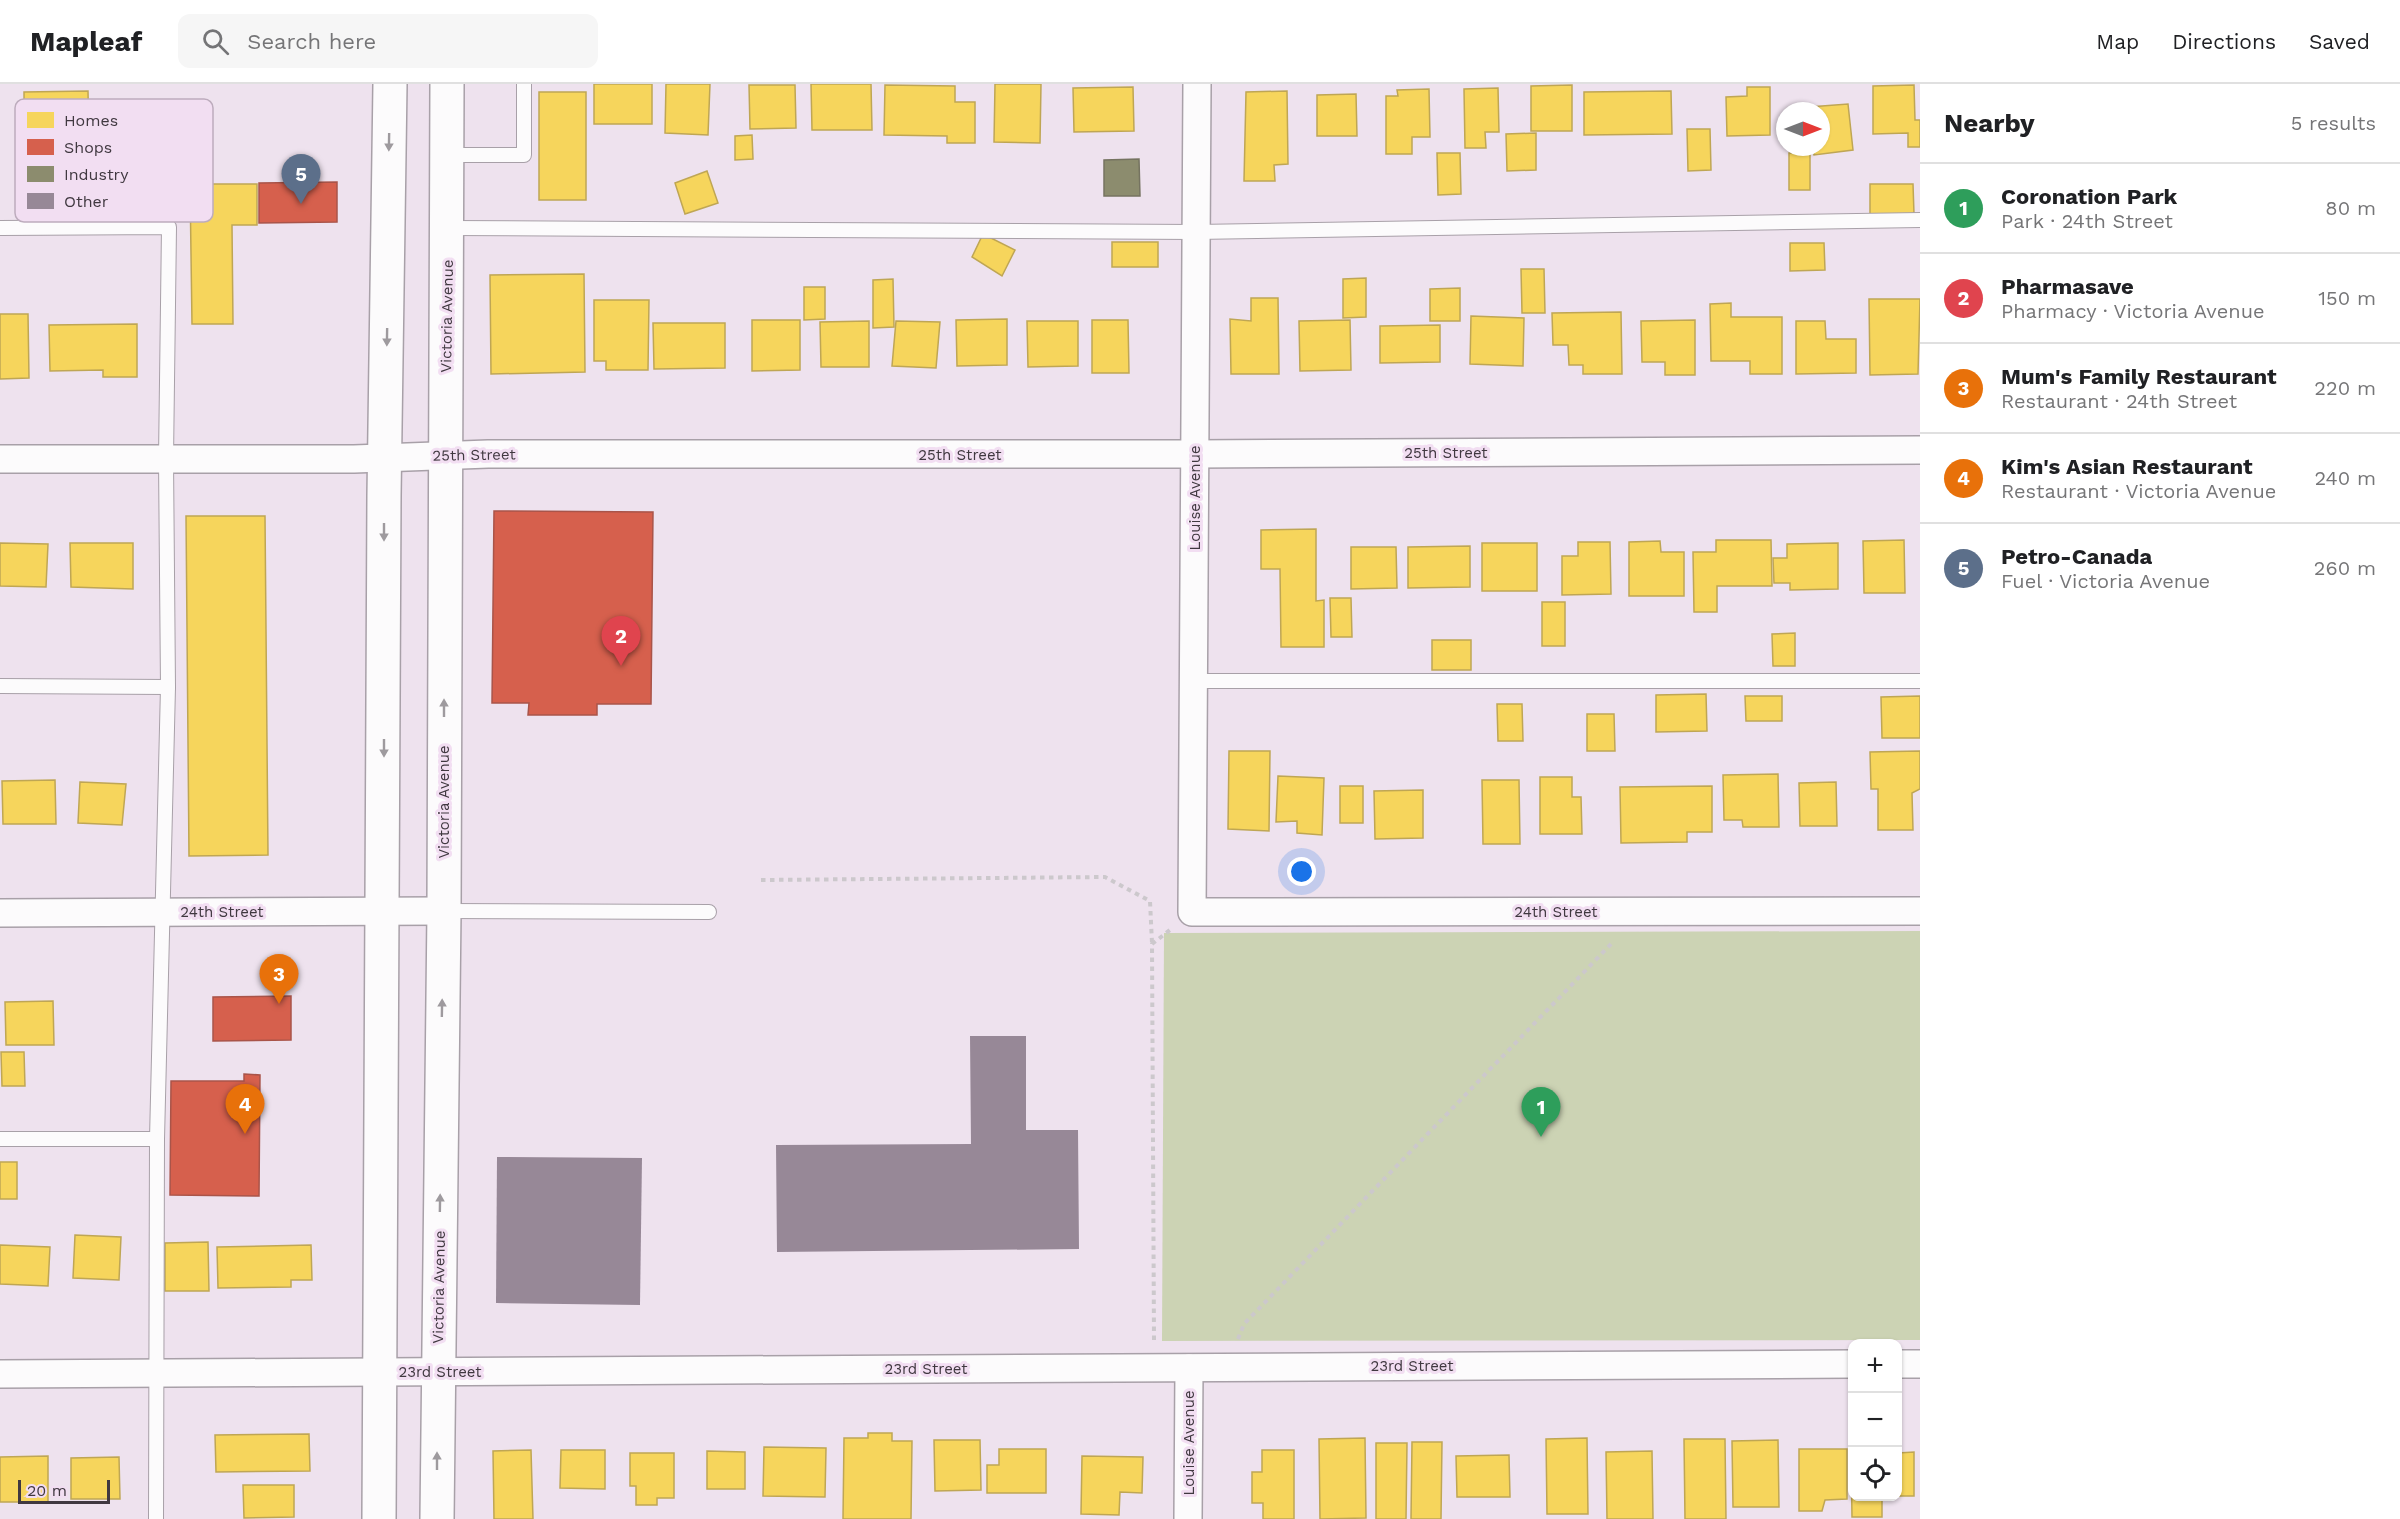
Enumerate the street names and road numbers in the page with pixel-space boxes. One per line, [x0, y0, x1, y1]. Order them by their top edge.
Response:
street label: Victoria Avenue [437, 259, 457, 373]
street label: 25th Street [1404, 444, 1488, 462]
street label: 25th Street [432, 445, 517, 465]
street label: Louise Avenue [1186, 445, 1204, 551]
street label: 25th Street [918, 446, 1002, 464]
street label: Victoria Avenue [435, 745, 453, 859]
street label: 24th Street [180, 903, 264, 921]
street label: 24th Street [1514, 903, 1598, 921]
street label: Victoria Avenue [429, 1230, 449, 1344]
street label: 23rd Street [1370, 1357, 1454, 1375]
street label: 23rd Street [884, 1360, 968, 1378]
street label: 23rd Street [398, 1363, 482, 1381]
street label: Louise Avenue [1180, 1390, 1198, 1496]

